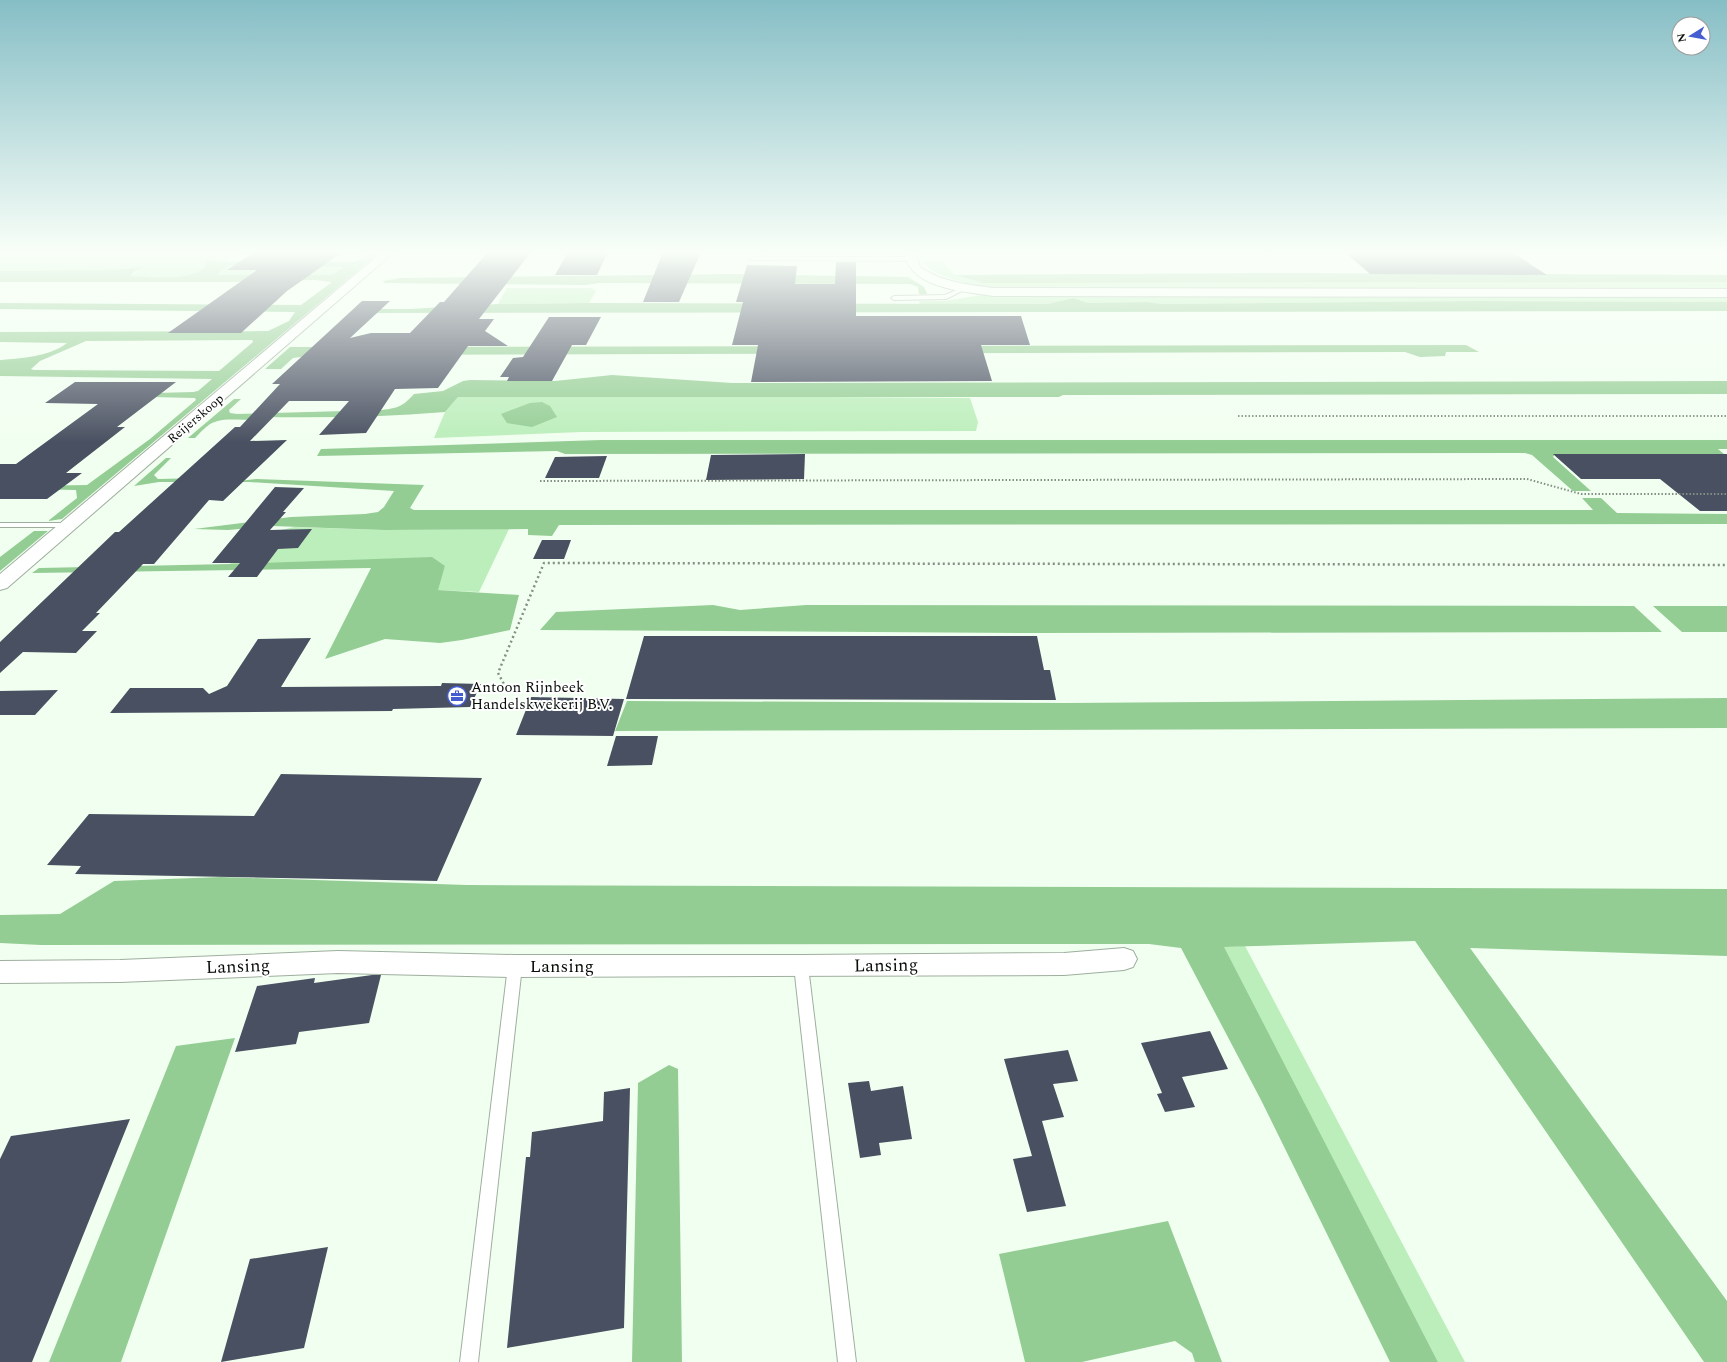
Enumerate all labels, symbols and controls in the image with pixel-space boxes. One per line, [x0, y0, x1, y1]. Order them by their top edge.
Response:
north arrow [1671, 16, 1711, 56]
text: N [1672, 32, 1691, 44]
street label: Reijerskoop [163, 389, 228, 448]
place label: Antoon Rijnbeek Handelskwekerij B.V. [471, 676, 612, 716]
office icon: Antoon Rijnbeek Handelskwekerij B.V. [446, 685, 468, 707]
street label: Lansing [854, 951, 918, 980]
street label: Lansing [205, 952, 271, 981]
street label: Lansing [530, 953, 594, 980]

